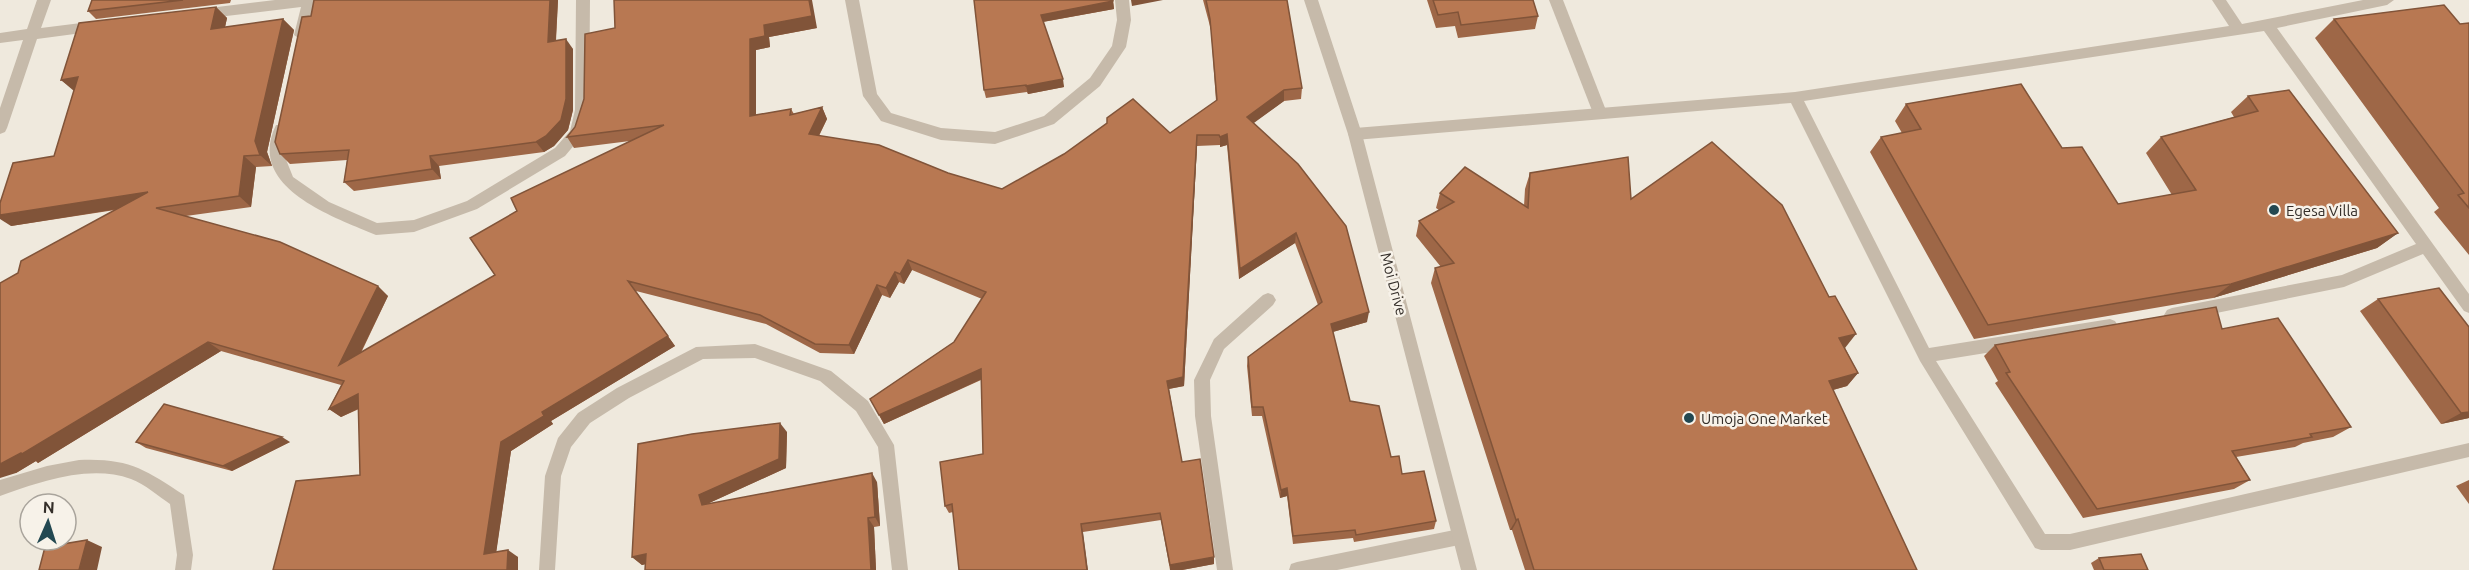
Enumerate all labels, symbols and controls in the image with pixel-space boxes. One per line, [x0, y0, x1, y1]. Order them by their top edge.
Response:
place label: Egesa Villa [2286, 202, 2358, 219]
marker: Egesa Villa [2267, 203, 2281, 217]
street label: Moi Drive [1377, 251, 1411, 317]
place label: Umoja One Market [1701, 410, 1828, 427]
marker: Umoja One Market [1682, 411, 1696, 425]
north arrow [18, 492, 78, 552]
text: N [42, 498, 55, 516]

